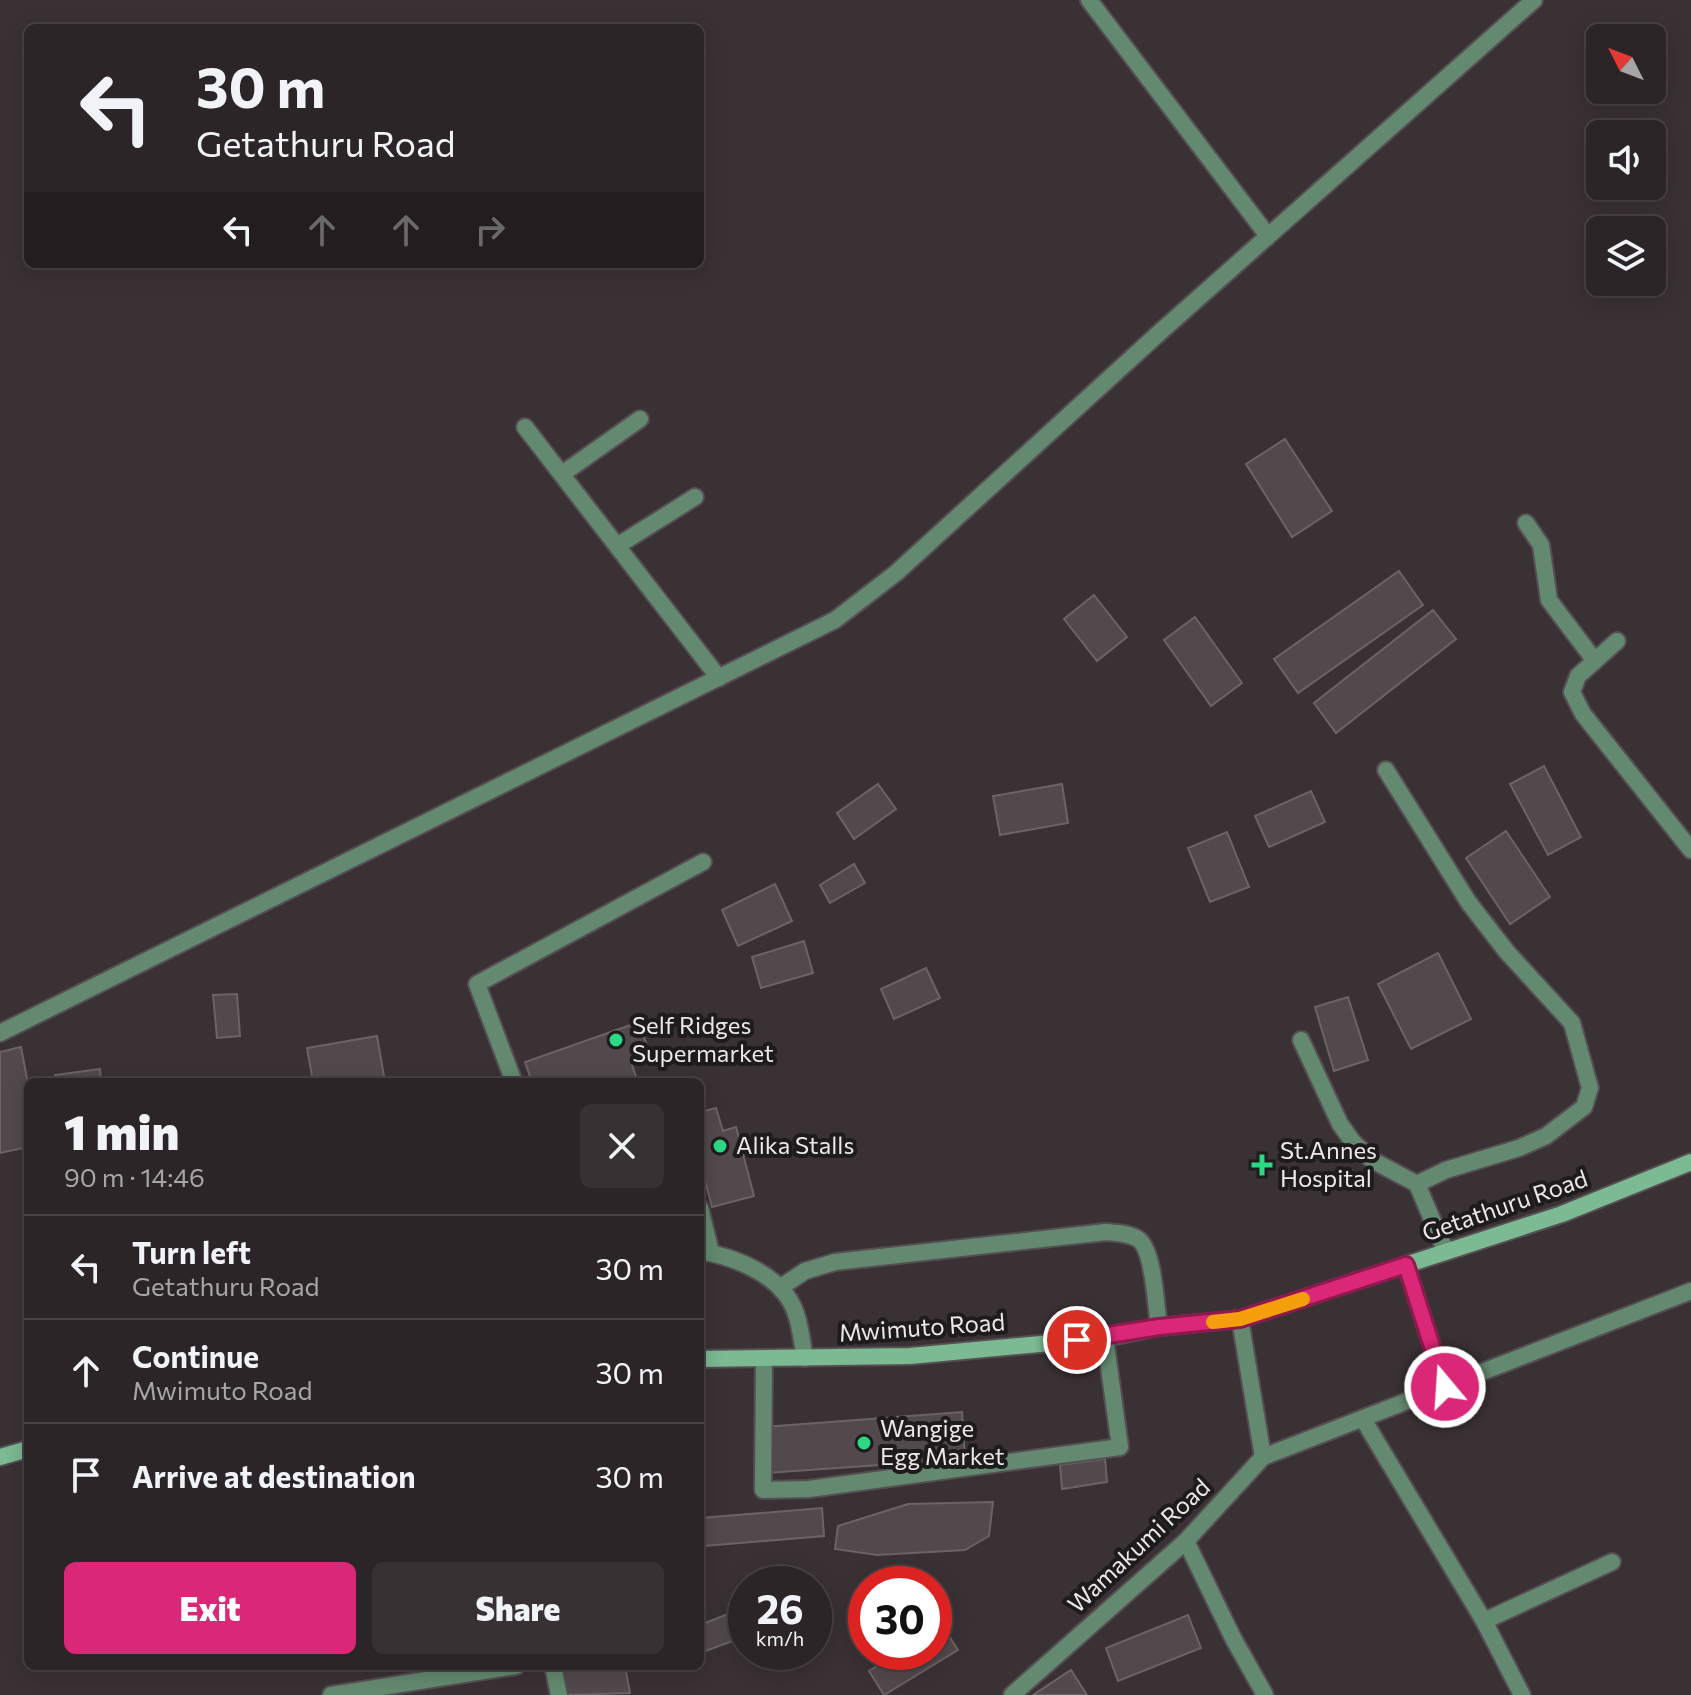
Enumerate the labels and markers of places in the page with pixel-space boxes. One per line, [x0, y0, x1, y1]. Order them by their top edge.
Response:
place label: Self Ridges Supermarket [632, 1010, 774, 1067]
marker: Self Ridges Supermarket [607, 1031, 625, 1049]
place label: Alika Stalls [736, 1130, 854, 1159]
place label: St.Annes Hospital [1280, 1135, 1377, 1192]
marker: Alika Stalls [711, 1137, 729, 1155]
marker: St.Annes Hospital [1251, 1154, 1273, 1176]
pin [1043, 1306, 1111, 1374]
place label: Wangige Egg Market [880, 1413, 1005, 1470]
marker: Wangige Egg Market [855, 1434, 873, 1452]

